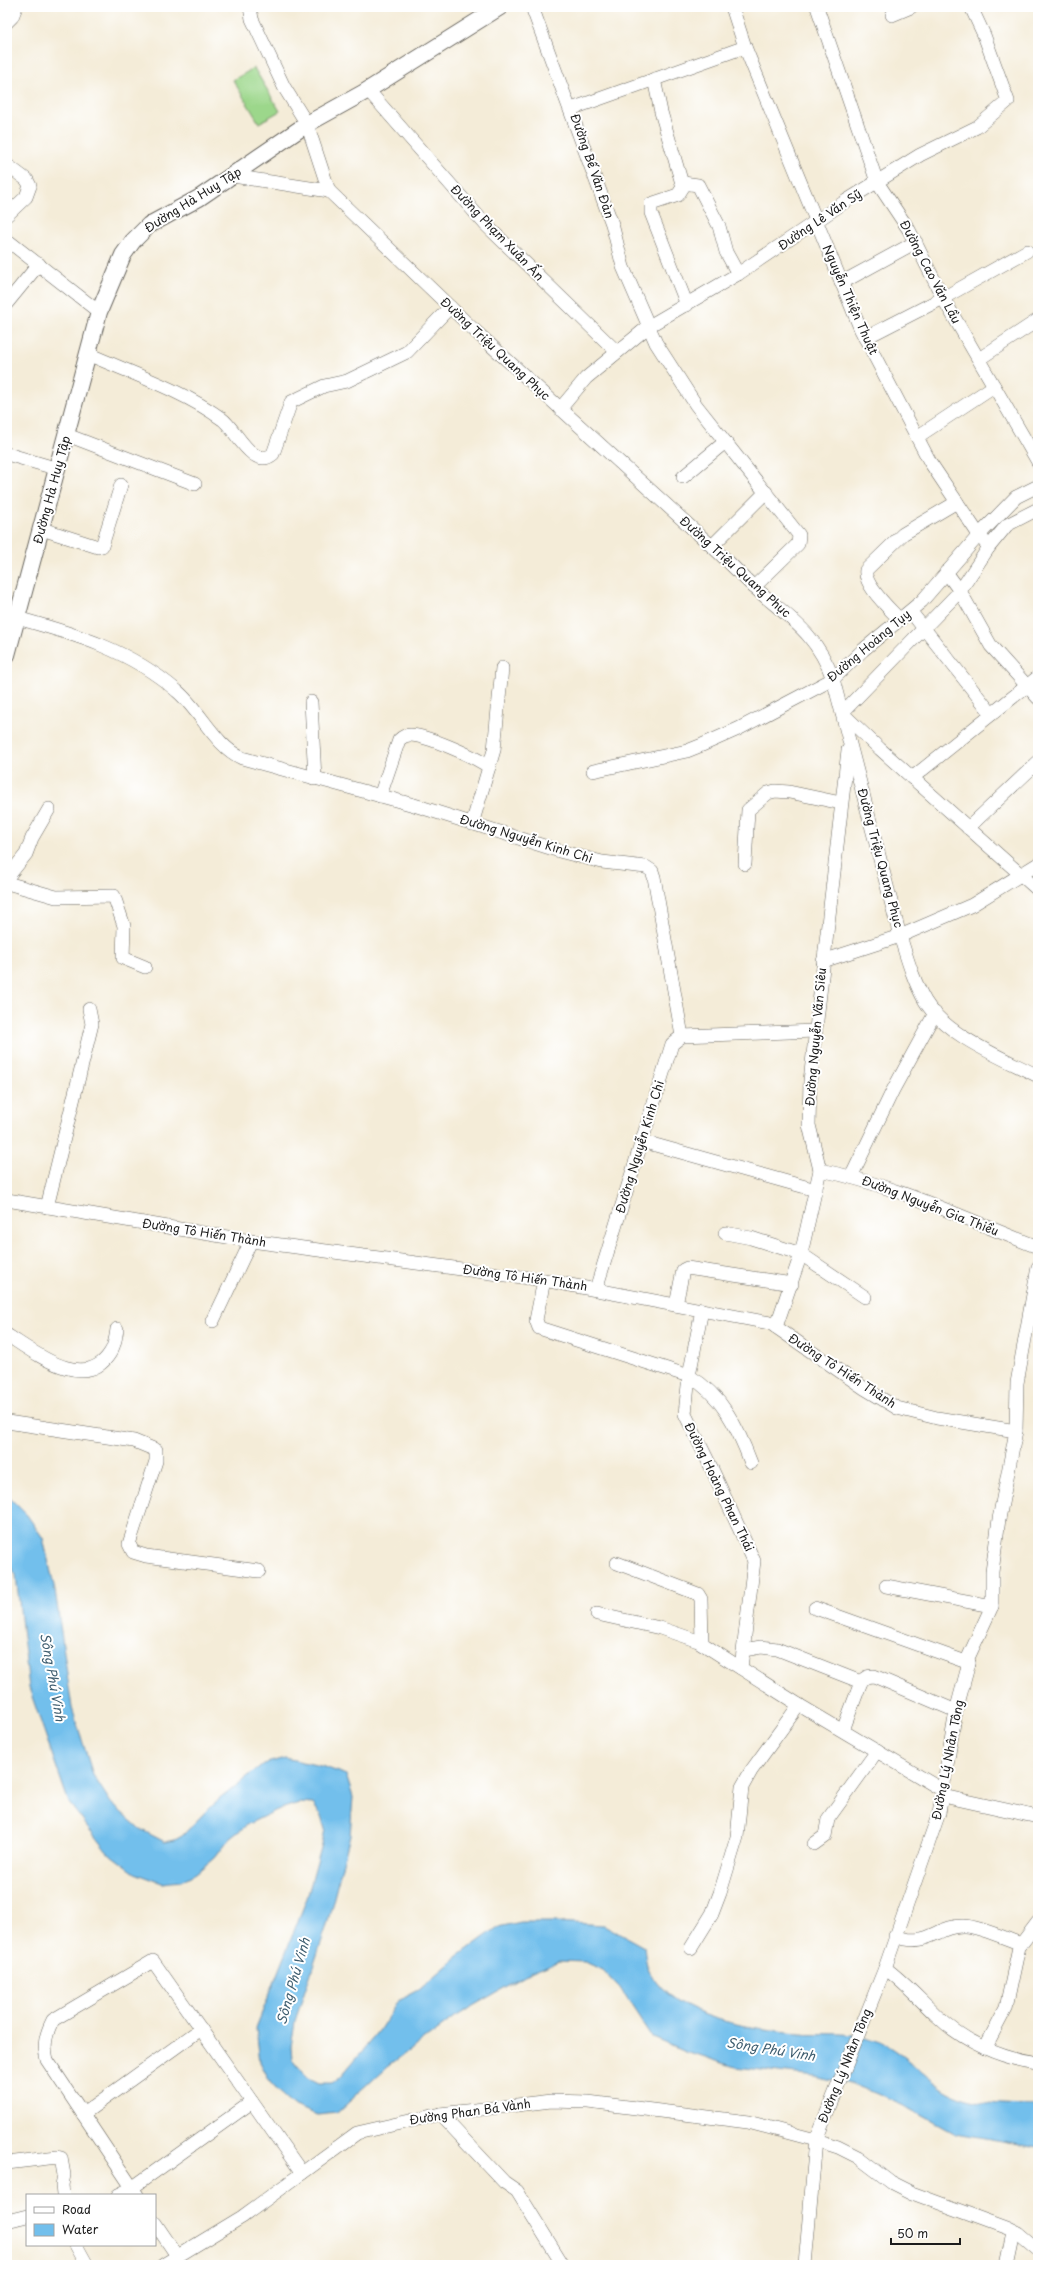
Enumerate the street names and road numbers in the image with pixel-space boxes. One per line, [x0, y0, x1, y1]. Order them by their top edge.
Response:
street label: Đường Bế Văn Đàn [567, 111, 619, 221]
street label: Đường Hà Huy Tập [140, 162, 244, 236]
street label: Đường Phạm Xuân Ấn [447, 180, 549, 284]
street label: Đường Lê Văn Sỹ [774, 184, 865, 254]
street label: Đường Cao Văn Lầu [896, 217, 966, 327]
street label: Nguyễn Thiện Thuật [819, 242, 883, 357]
street label: Đường Triệu Quang Phục [437, 293, 555, 404]
street label: Đường Hà Huy Tập [28, 434, 74, 546]
street label: Đường Triệu Quang Phục [676, 511, 795, 621]
street label: Đường Hoàng Tụy [823, 605, 914, 686]
street label: Đường Triệu Quang Phục [854, 786, 908, 930]
street label: Đường Nguyễn Kinh Chi [458, 809, 595, 867]
street label: Đường Nguyễn Văn Siêu [800, 967, 830, 1107]
street label: Đường Nguyễn Kinh Chi [610, 1078, 668, 1215]
street label: Đường Nguyễn Gia Thiều [859, 1171, 1001, 1240]
street label: Đường Tô Hiến Thành [141, 1213, 268, 1251]
street label: Đường Tô Hiến Thành [462, 1259, 589, 1295]
street label: Đường Tô Hiến Thành [785, 1328, 900, 1412]
street label: Đường Hoàng Phan Thái [681, 1419, 759, 1554]
street label: Đường Lý Nhân Tông [927, 1698, 968, 1821]
street label: Đường Lý Nhân Tông [813, 2006, 875, 2126]
street label: Đường Phan Bá Vành [408, 2094, 532, 2128]

